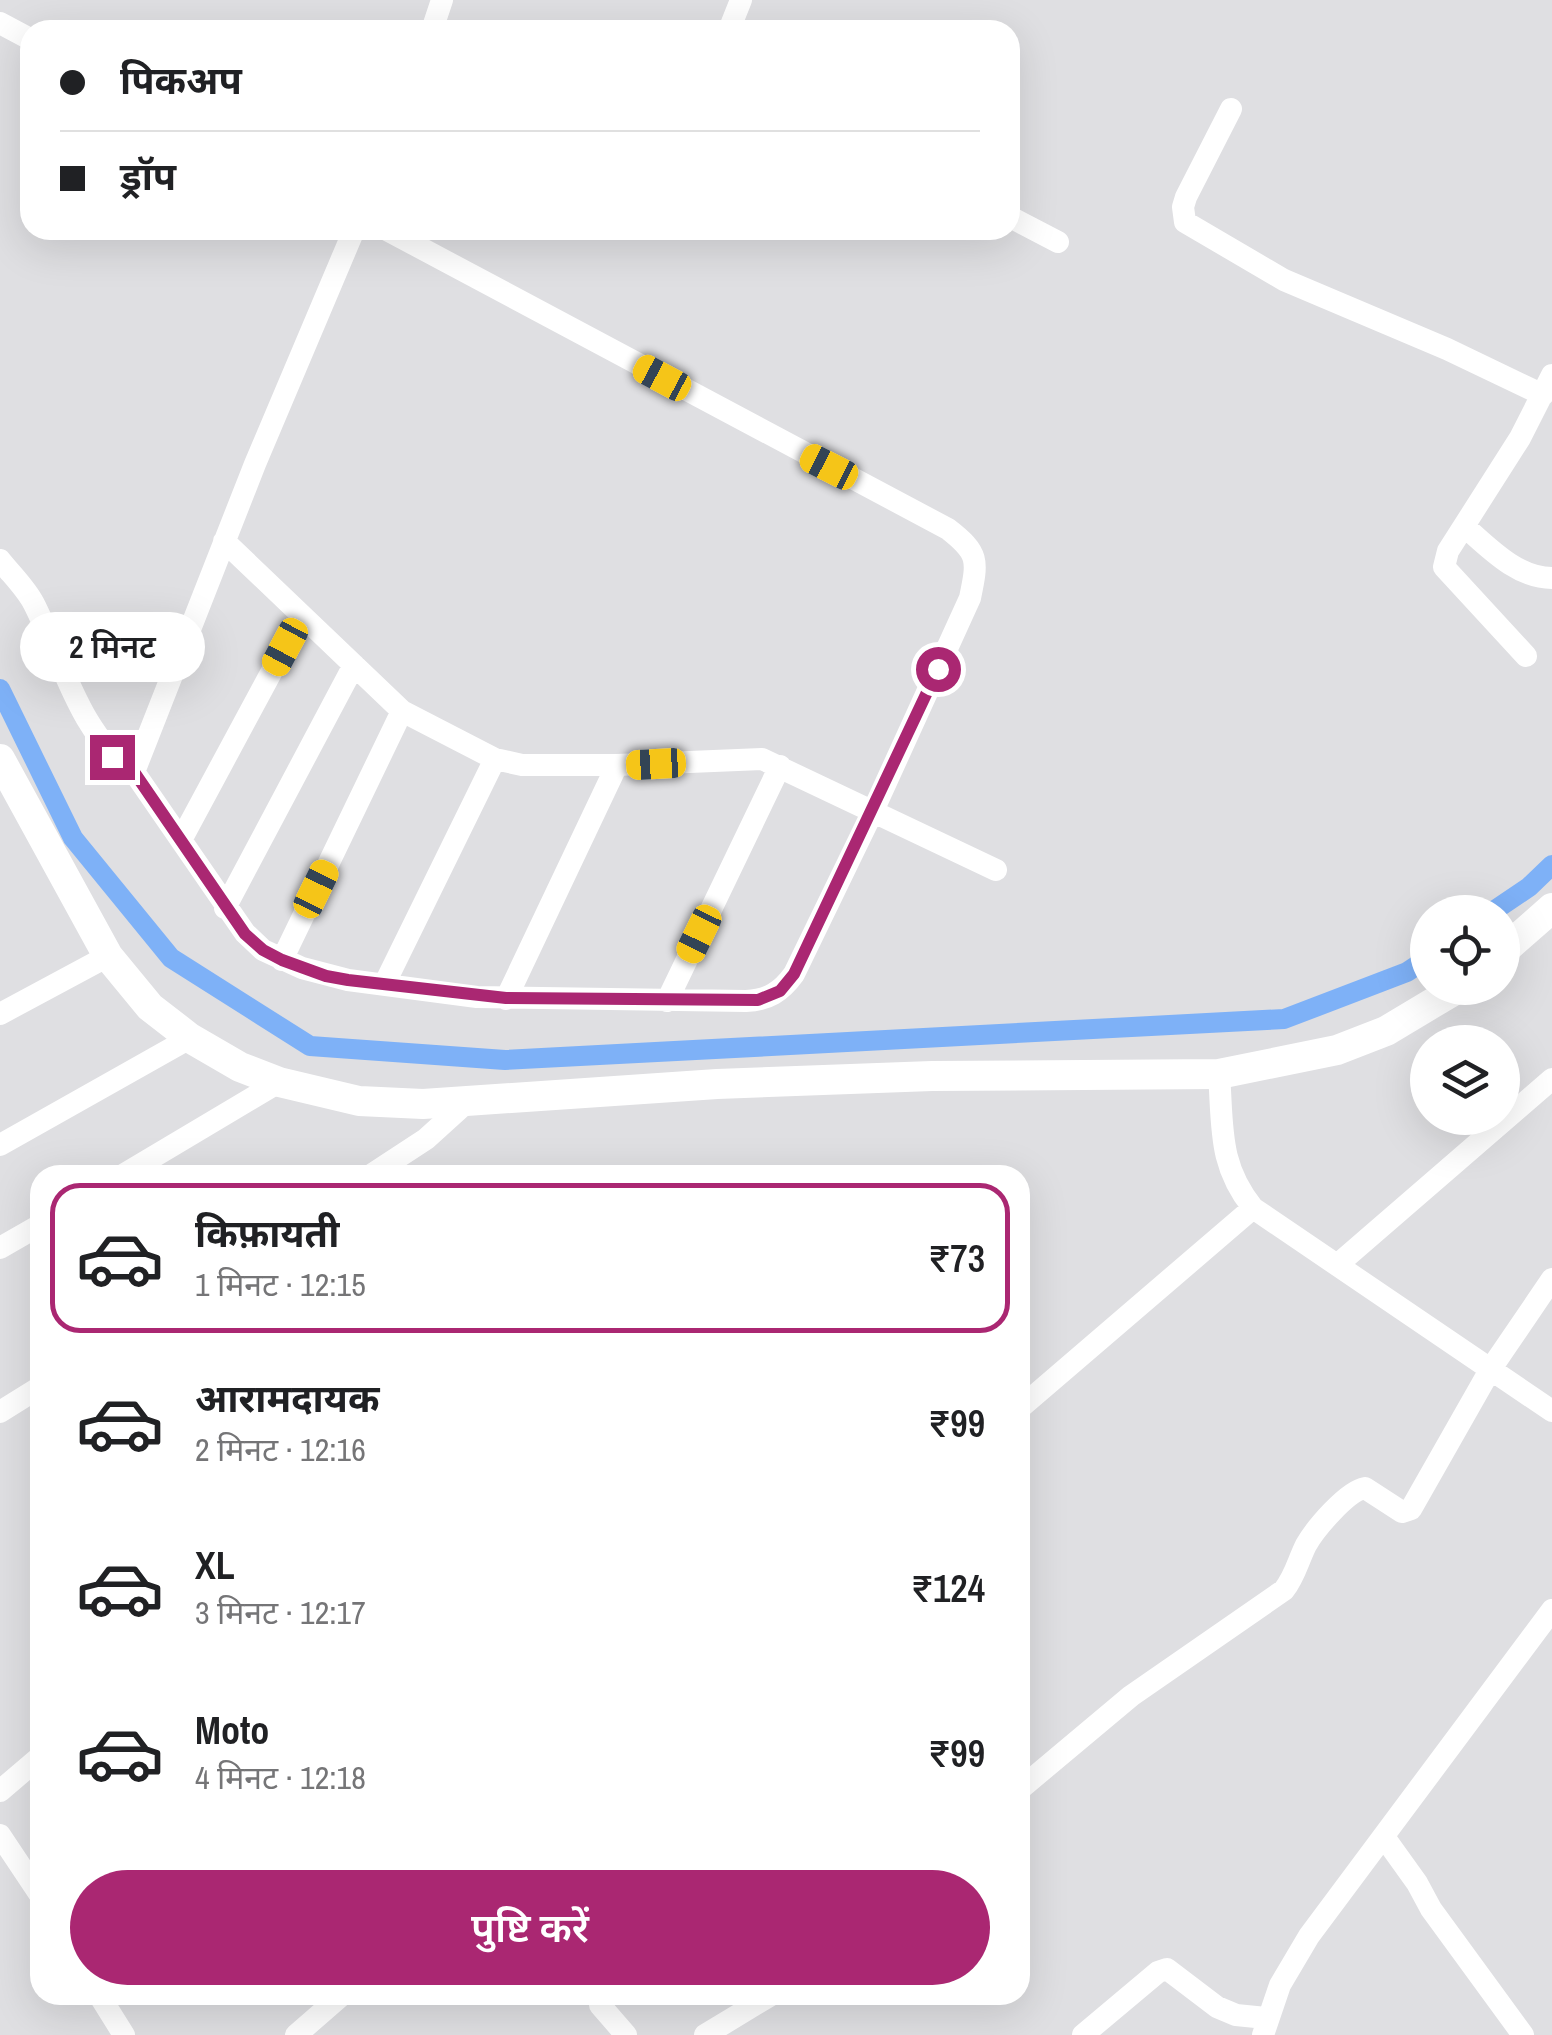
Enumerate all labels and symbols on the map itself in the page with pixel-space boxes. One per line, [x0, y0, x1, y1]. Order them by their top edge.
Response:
car [628, 351, 696, 405]
car [795, 440, 863, 494]
callout: 2 मिनट [19, 612, 204, 682]
car [258, 613, 312, 681]
route start [916, 647, 961, 692]
route end [90, 735, 135, 780]
car [625, 747, 687, 781]
car [289, 855, 343, 923]
car [672, 900, 726, 968]

